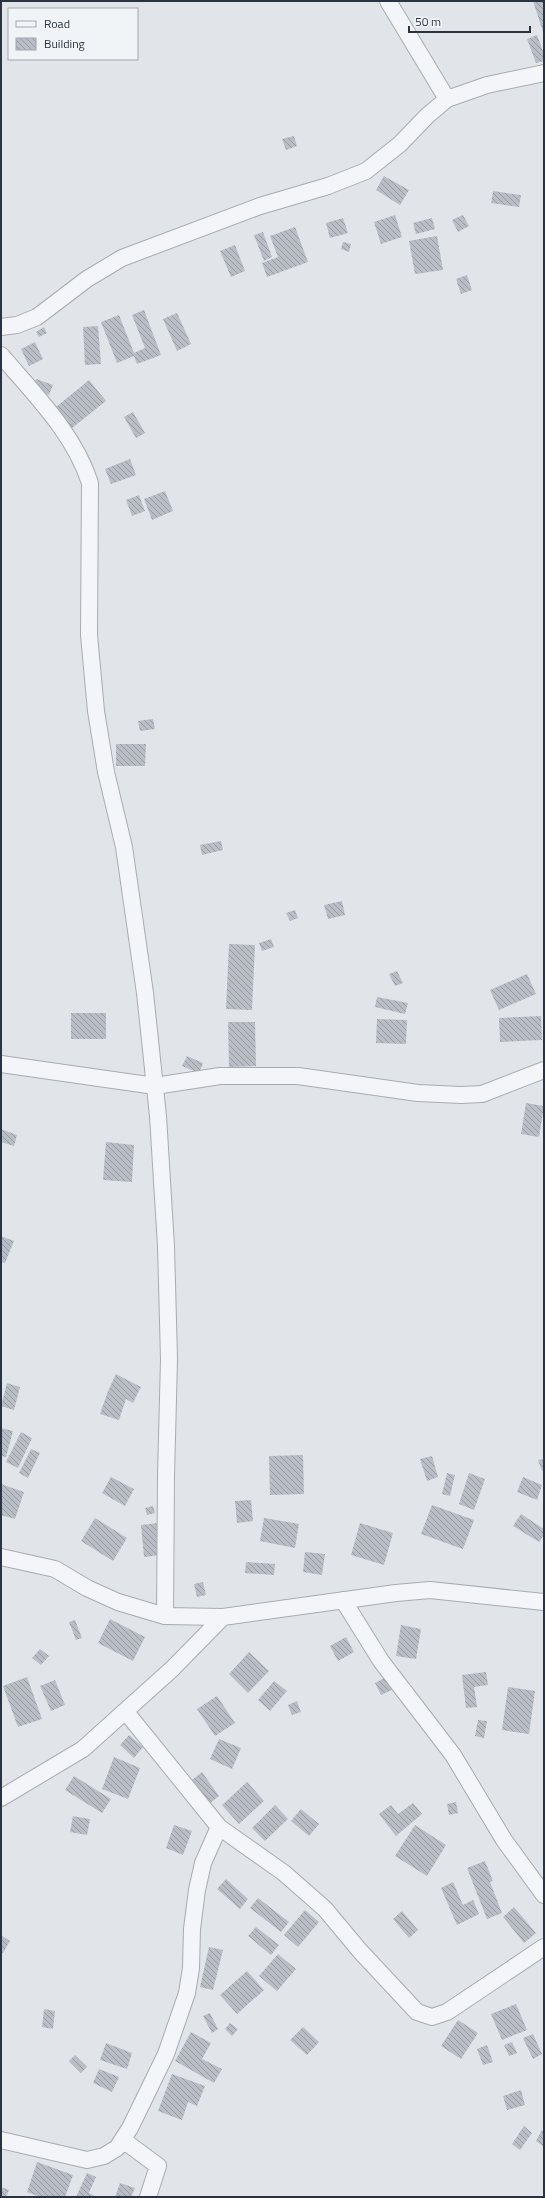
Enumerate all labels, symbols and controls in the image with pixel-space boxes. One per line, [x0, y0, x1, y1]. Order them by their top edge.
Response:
legend [8, 8, 138, 60]
scale bar [409, 8, 530, 34]
text: 50 m [415, 12, 441, 31]
text: Road [44, 14, 70, 33]
text: Building [44, 34, 85, 53]

